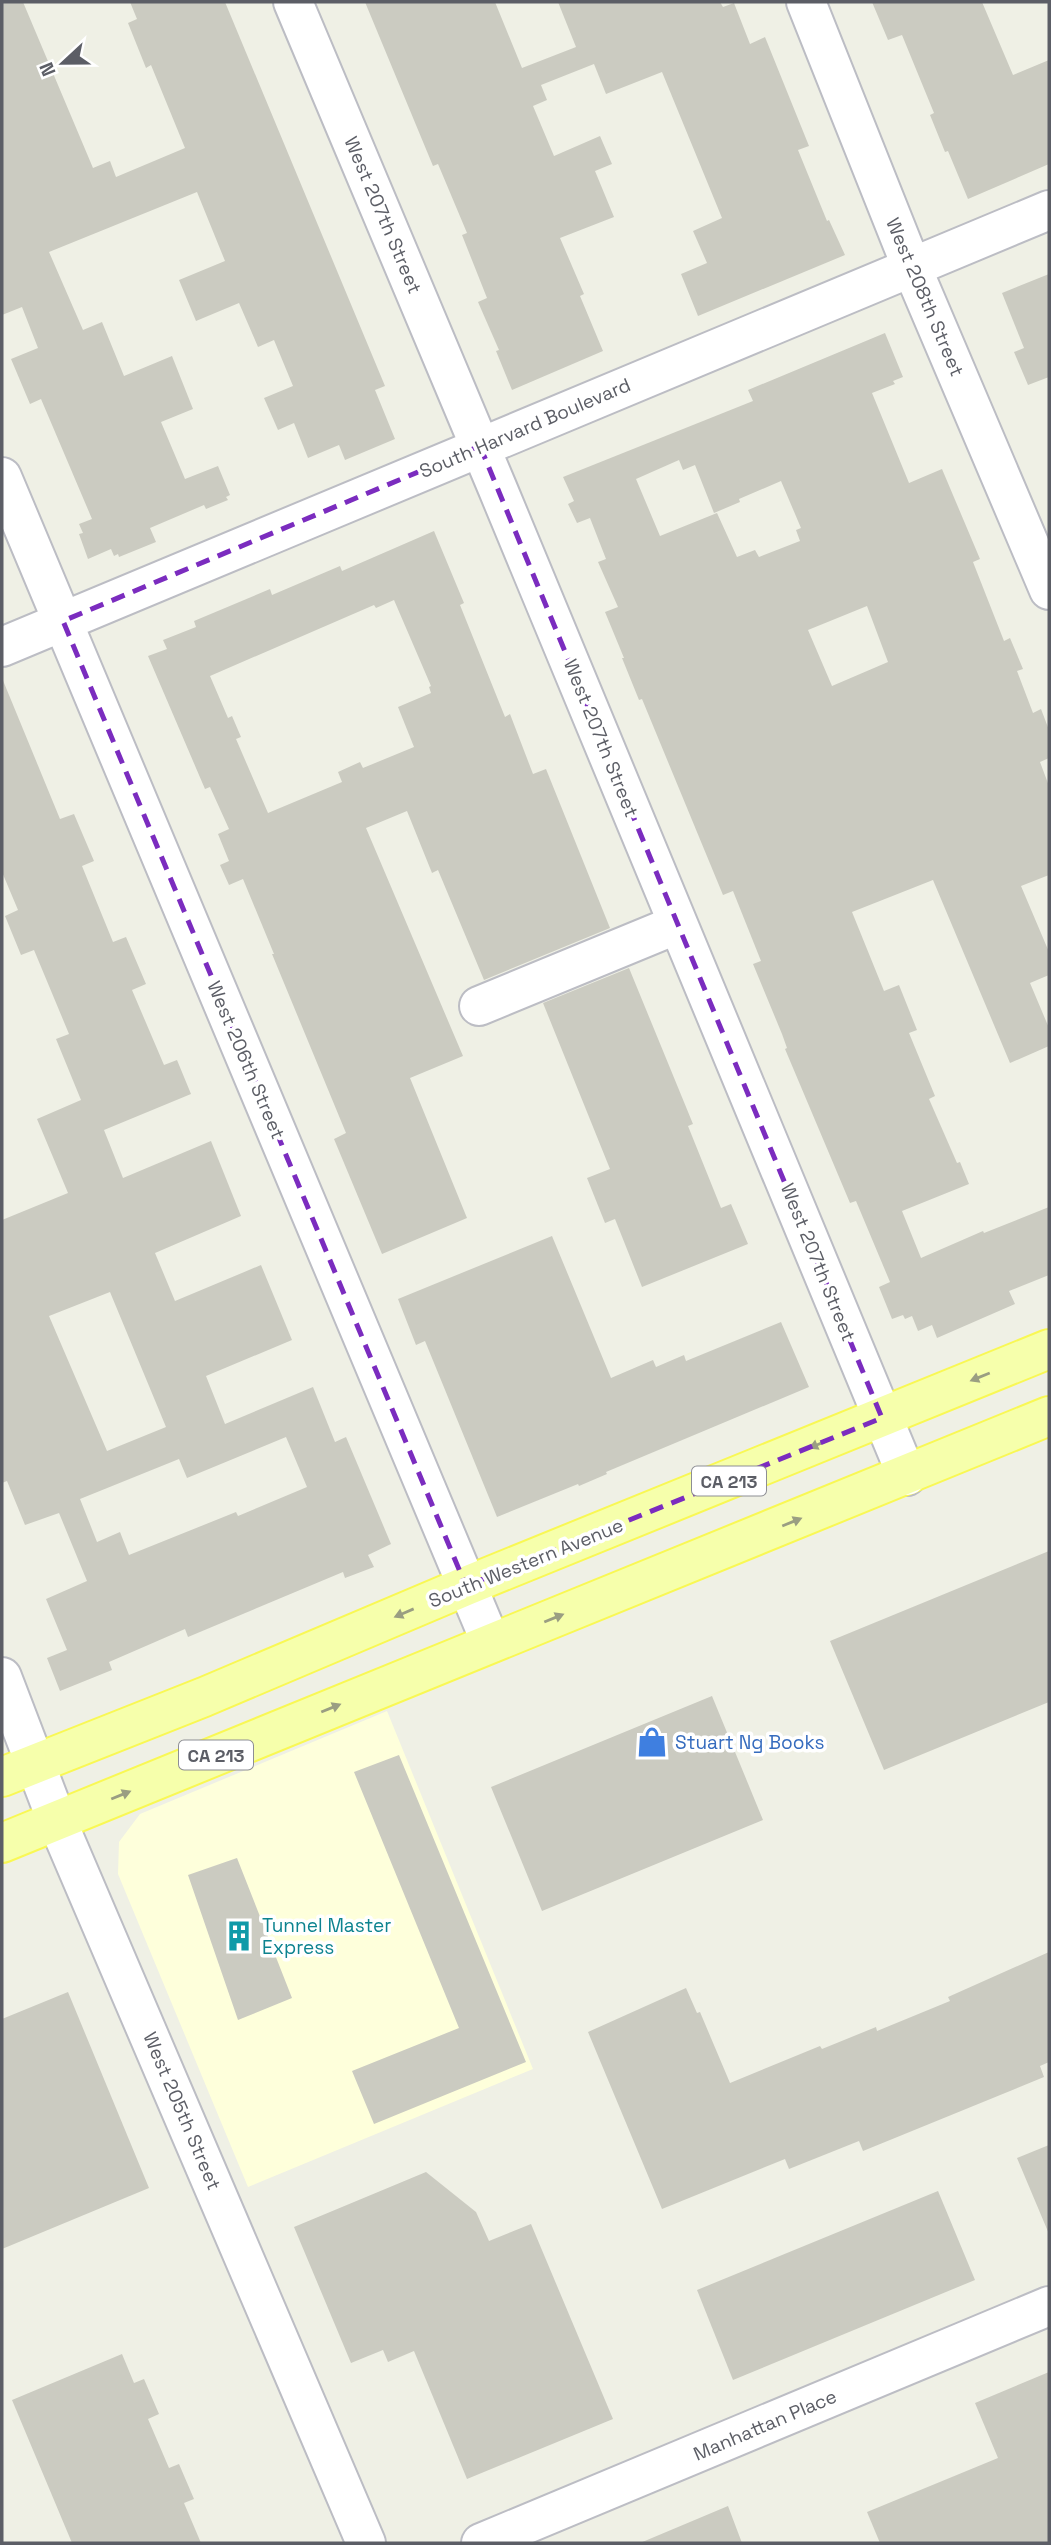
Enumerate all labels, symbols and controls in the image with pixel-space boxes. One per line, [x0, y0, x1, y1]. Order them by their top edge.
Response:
north arrow [28, 28, 98, 98]
text: N [34, 59, 62, 80]
street label: West 207th Street [339, 133, 427, 297]
street label: West 208th Street [880, 214, 970, 380]
street label: South Harvard Boulevard [416, 372, 634, 484]
street label: West 207th Street [558, 655, 644, 821]
street label: West 206th Street [201, 977, 291, 1143]
street label: West 207th Street [775, 1179, 861, 1345]
one-way arrow [970, 1372, 991, 1383]
one-way arrow [808, 1438, 829, 1449]
road number: CA 213 [692, 1466, 766, 1496]
street label: South Western Avenue [425, 1512, 627, 1614]
one-way arrow [782, 1516, 803, 1527]
one-way arrow [393, 1607, 414, 1618]
one-way arrow [543, 1612, 564, 1623]
one-way arrow [320, 1702, 341, 1713]
shop icon: Stuart Ng Books [635, 1725, 669, 1759]
place label: Stuart Ng Books [675, 1730, 824, 1755]
road number: CA 213 [179, 1740, 253, 1770]
one-way arrow [110, 1789, 131, 1800]
place label: Tunnel Master Express [262, 1913, 391, 1960]
building icon: Tunnel Master Express [222, 1919, 256, 1953]
street label: West 205th Street [137, 2028, 227, 2194]
street label: Manhattan Place [690, 2384, 840, 2466]

